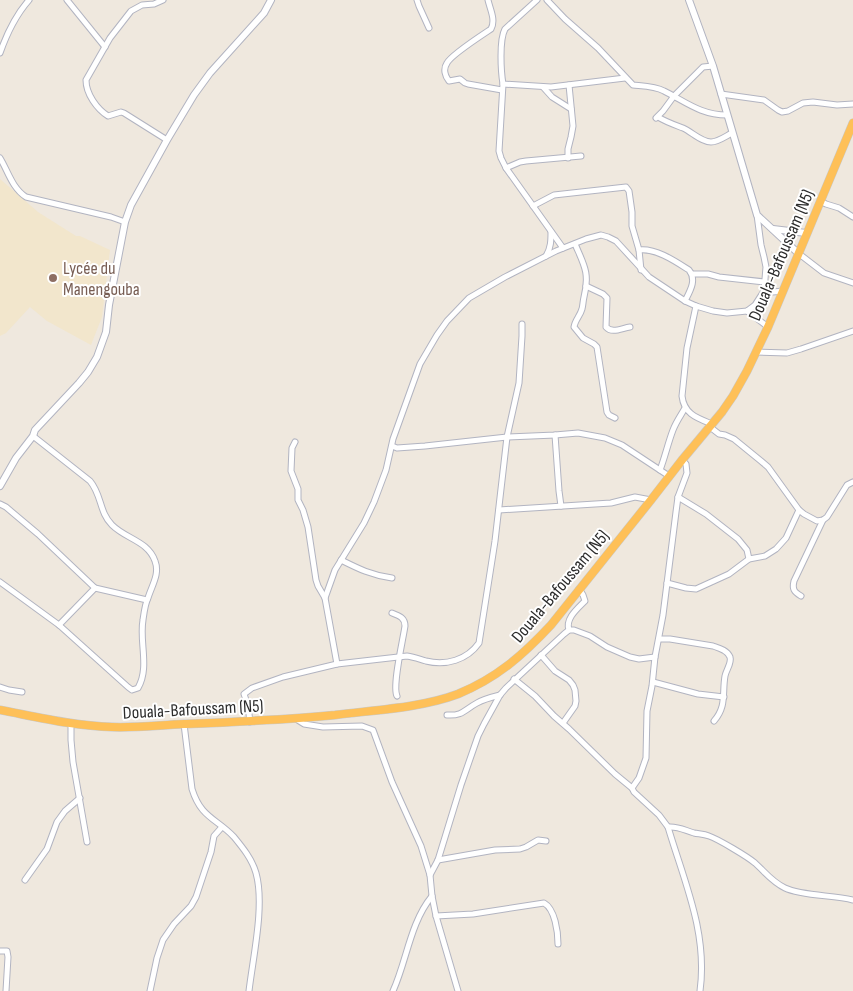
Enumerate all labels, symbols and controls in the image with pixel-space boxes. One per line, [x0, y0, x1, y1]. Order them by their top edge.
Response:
street label: Douala-Bafoussam (N5) [744, 186, 819, 324]
place label: Lycée du Manengouba [63, 258, 140, 300]
marker: Lycée du Manengouba [47, 272, 59, 284]
street label: Douala-Bafoussam (N5) [507, 526, 614, 647]
street label: Douala-Bafoussam (N5) [122, 695, 264, 724]

